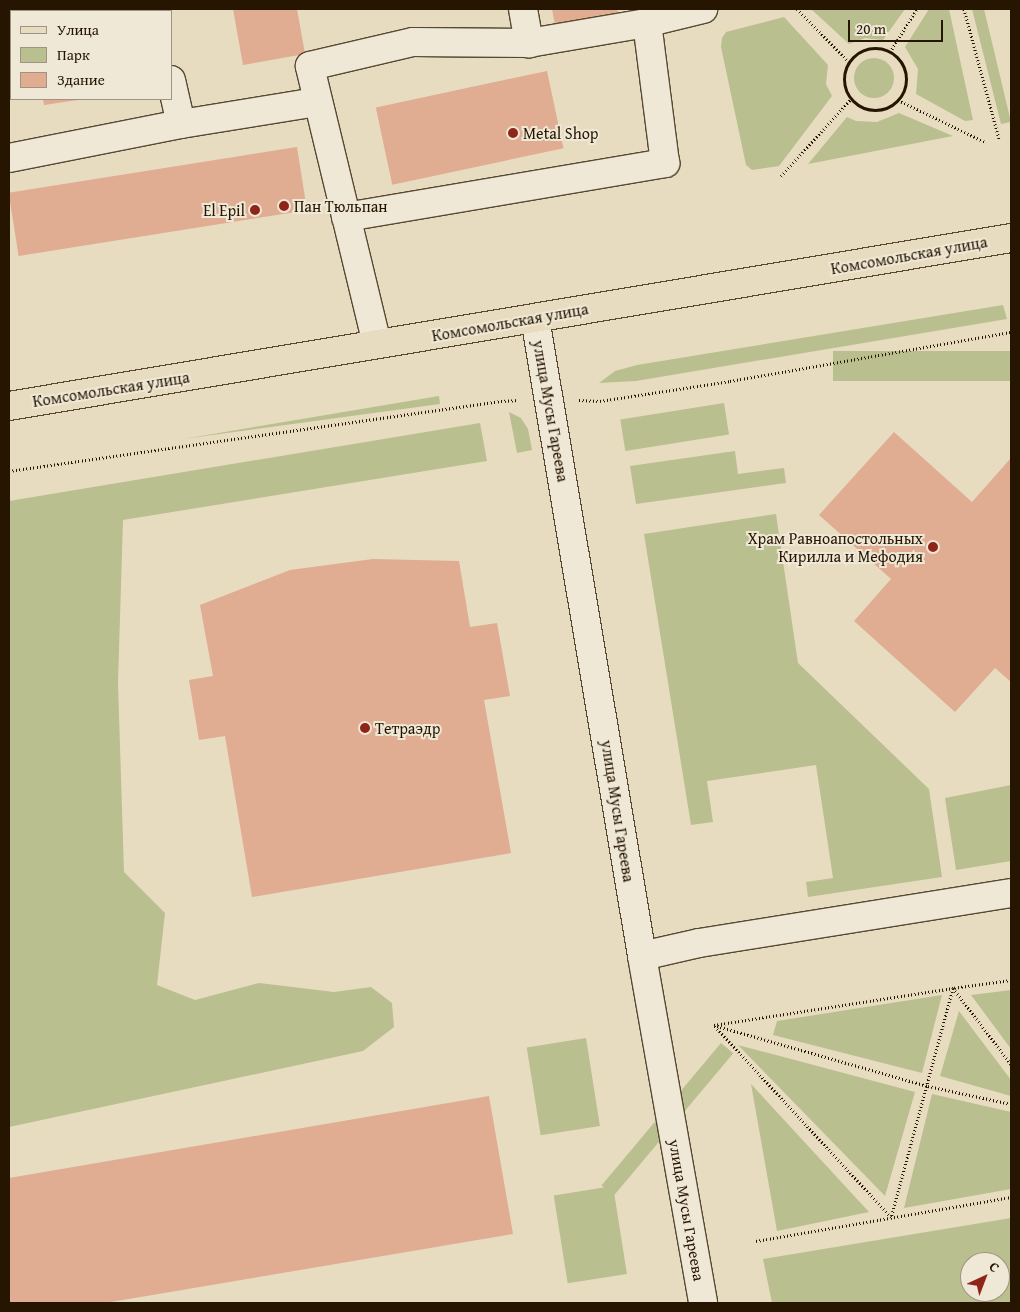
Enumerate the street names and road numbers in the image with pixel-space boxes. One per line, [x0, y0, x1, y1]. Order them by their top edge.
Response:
street label: Комсомольская улица [829, 232, 989, 278]
street label: Комсомольская улица [430, 299, 590, 345]
street label: улица Мусы Гареева [529, 339, 573, 483]
street label: Комсомольская улица [31, 367, 191, 411]
street label: улица Мусы Гареева [597, 739, 639, 883]
street label: улица Мусы Гареева [665, 1138, 709, 1282]

